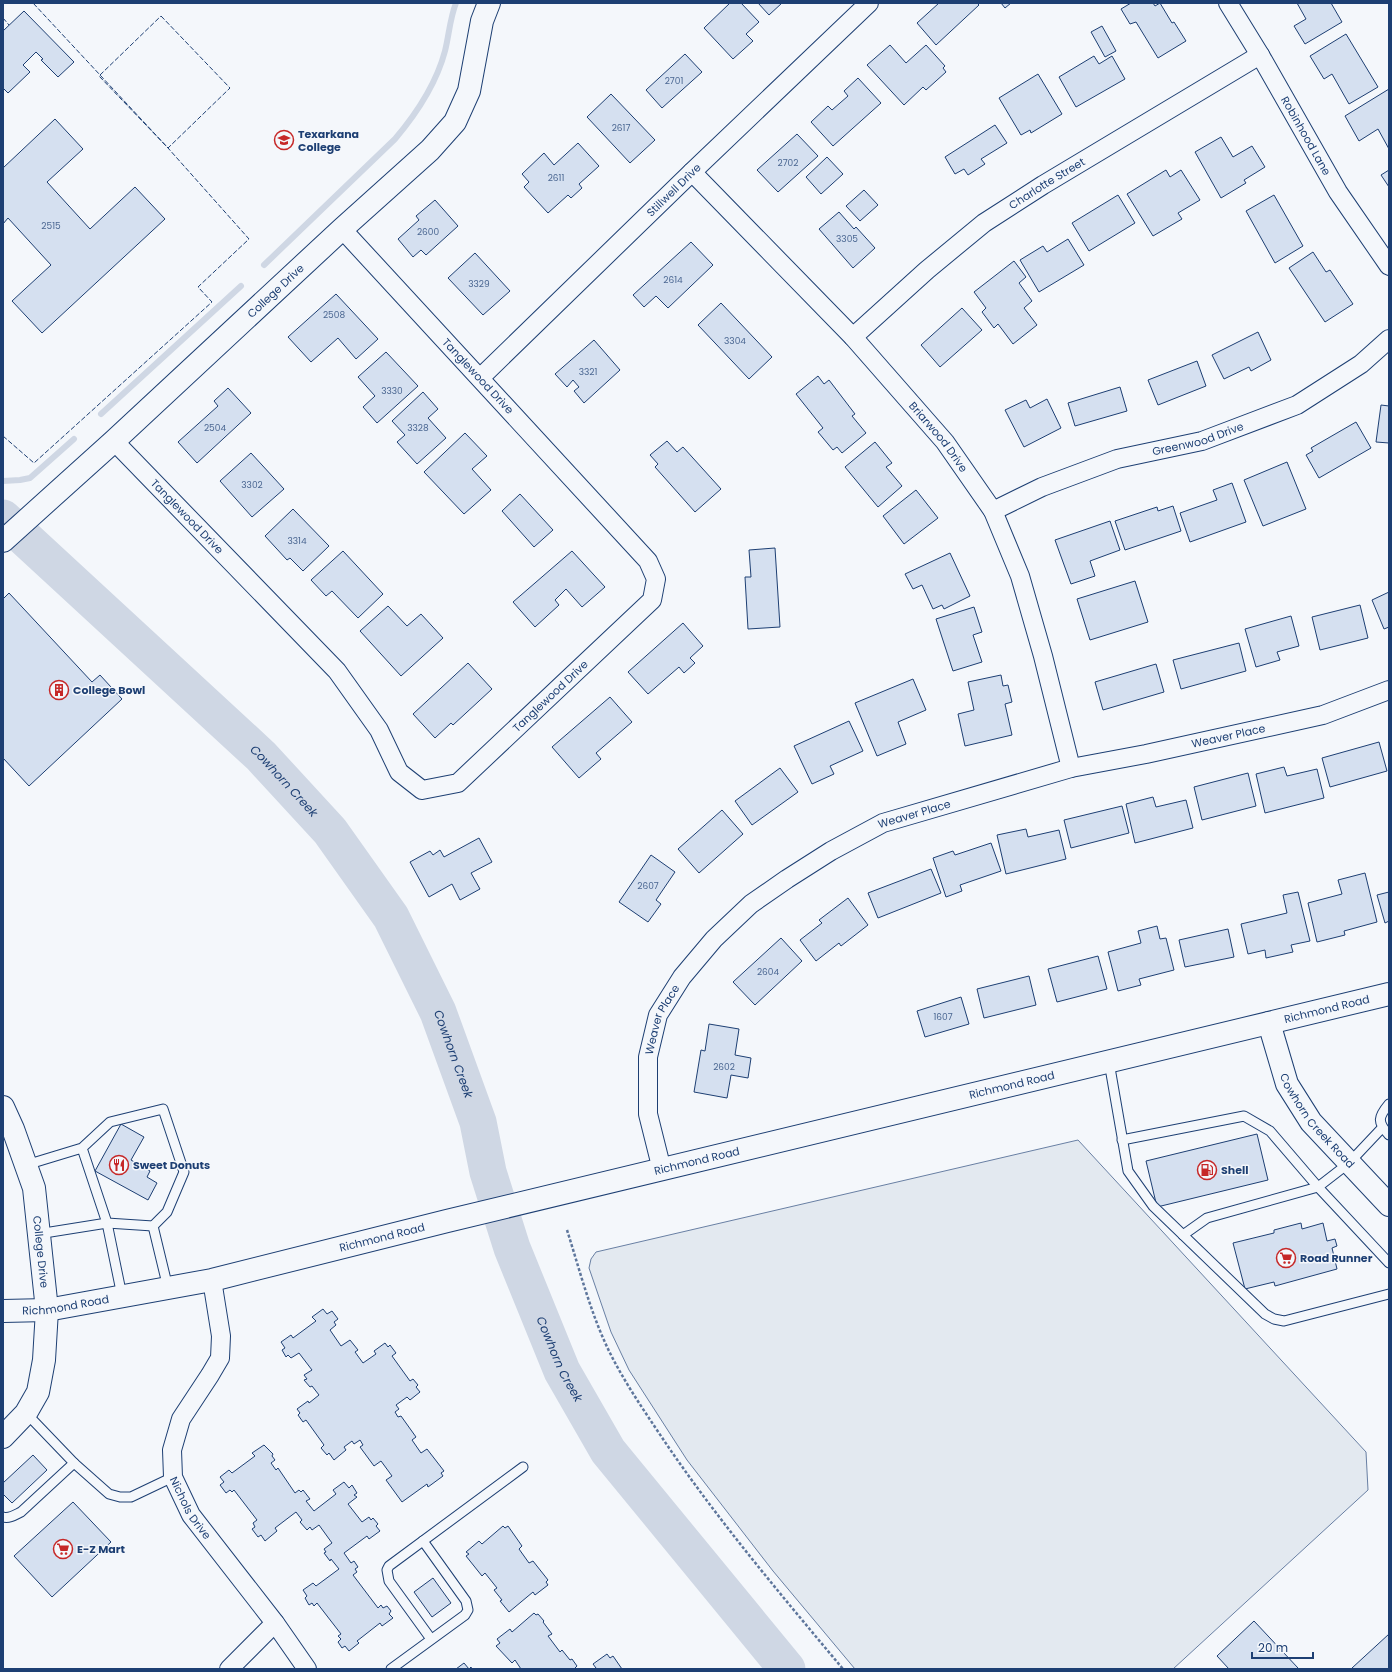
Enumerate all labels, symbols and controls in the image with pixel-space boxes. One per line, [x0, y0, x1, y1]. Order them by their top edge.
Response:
house number: 2701 [665, 75, 683, 87]
street label: Robinhood Lane [1277, 93, 1335, 178]
house number: 2617 [612, 122, 630, 134]
place label: Texarkana College [298, 126, 359, 155]
school or university icon: Texarkana College [273, 129, 295, 151]
street label: Charlotte Street [1006, 154, 1088, 213]
house number: 2702 [778, 157, 798, 169]
street label: Stillwell Drive [643, 159, 705, 220]
house number: 2611 [548, 172, 564, 184]
house number: 2515 [41, 220, 61, 232]
house number: 2600 [417, 226, 439, 238]
house number: 3305 [836, 233, 858, 245]
street label: College Drive [244, 260, 308, 321]
house number: 2614 [663, 274, 683, 286]
house number: 3329 [468, 278, 490, 290]
house number: 2508 [323, 309, 345, 321]
street label: Tanglewood Drive [439, 335, 518, 418]
house number: 3304 [724, 335, 746, 347]
house number: 3321 [579, 366, 597, 378]
house number: 3330 [381, 385, 403, 397]
street label: Briarwood Drive [905, 398, 972, 475]
street label: Greenwood Drive [1151, 418, 1246, 459]
house number: 2504 [204, 422, 226, 434]
house number: 3328 [407, 422, 429, 434]
street label: Tanglewood Drive [147, 475, 227, 557]
house number: 3302 [241, 479, 263, 491]
house number: 3314 [287, 535, 307, 547]
street label: Tanglewood Drive [509, 656, 592, 736]
building icon: College Bowl [48, 679, 70, 701]
place label: College Bowl [73, 682, 145, 698]
street label: Weaver Place [1190, 720, 1267, 752]
water label: Cowhorn Creek [246, 741, 323, 821]
street label: Weaver Place [876, 796, 953, 832]
house number: 2607 [637, 880, 659, 892]
house number: 2604 [757, 966, 779, 978]
street label: Weaver Place [641, 981, 683, 1056]
street label: Richmond Road [1282, 991, 1371, 1027]
water label: Cowhorn Creek [430, 1007, 478, 1101]
house number: 1607 [933, 1011, 953, 1023]
house number: 2602 [713, 1061, 735, 1073]
street label: Richmond Road [967, 1067, 1056, 1103]
street label: Cowhorn Creek Road [1276, 1071, 1358, 1172]
street label: Richmond Road [652, 1143, 741, 1179]
restaurant icon: Sweet Donuts [108, 1154, 130, 1176]
place label: Sweet Donuts [133, 1157, 210, 1173]
fuel station icon: Shell [1196, 1159, 1218, 1181]
place label: Shell [1221, 1162, 1248, 1178]
street label: College Drive [29, 1215, 53, 1289]
street label: Richmond Road [338, 1219, 426, 1256]
supermarket icon: Road Runner [1275, 1247, 1297, 1269]
place label: Road Runner [1300, 1250, 1373, 1266]
street label: Richmond Road [22, 1291, 110, 1319]
water label: Cowhorn Creek [533, 1314, 587, 1406]
street label: Nichols Drive [166, 1474, 215, 1543]
supermarket icon: E-Z Mart [52, 1538, 74, 1560]
place label: E-Z Mart [77, 1541, 125, 1557]
scale bar [1252, 1634, 1313, 1660]
text: 20 m [1258, 1639, 1288, 1656]

